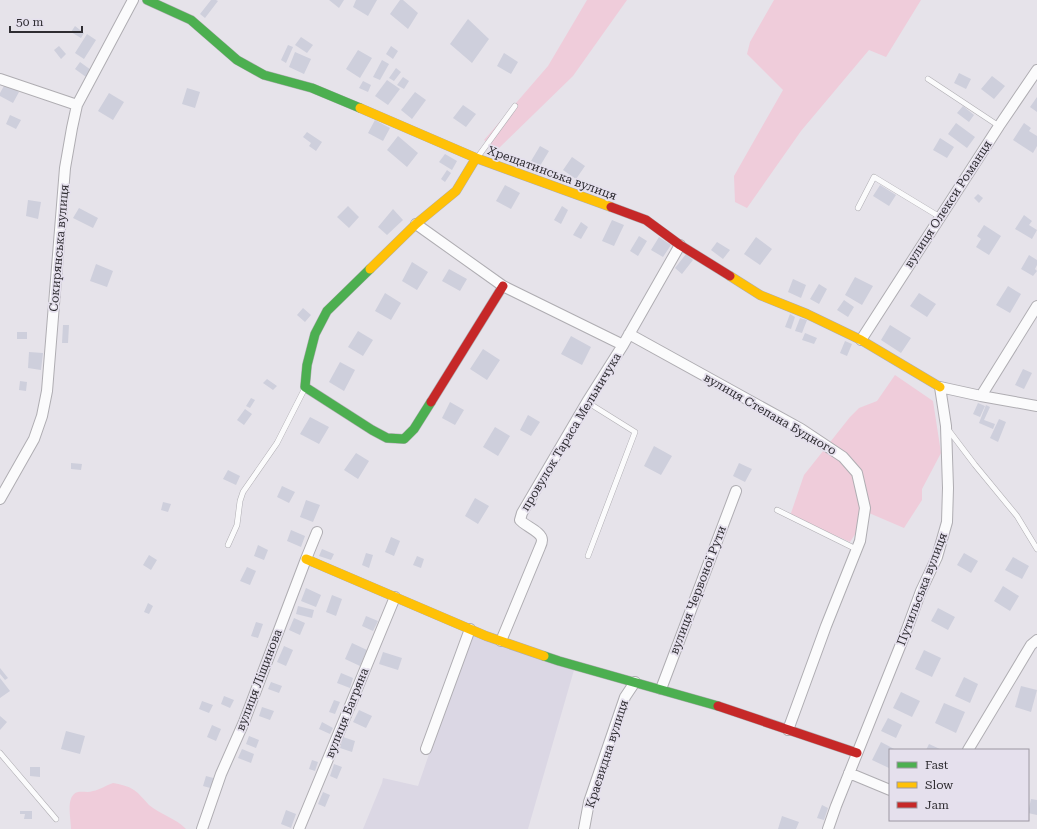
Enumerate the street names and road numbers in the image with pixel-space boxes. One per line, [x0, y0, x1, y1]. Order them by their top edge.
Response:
street label: вулиця Олекси Романця [902, 138, 995, 270]
street label: Хрещатинська вулиця [485, 143, 619, 203]
street label: Сокирянська вулиця [46, 184, 72, 312]
street label: провулок Тараса Мельничука [518, 350, 624, 514]
street label: вулиця Степана Будного [701, 370, 839, 458]
street label: вулиця Червоної Рути [667, 524, 729, 656]
street label: Путильська вулиця [894, 531, 950, 647]
street label: вулиця Ліщинова [233, 627, 285, 733]
street label: вулиця Багряна [322, 665, 372, 760]
street label: Краєвидна вулиця [583, 698, 631, 810]

